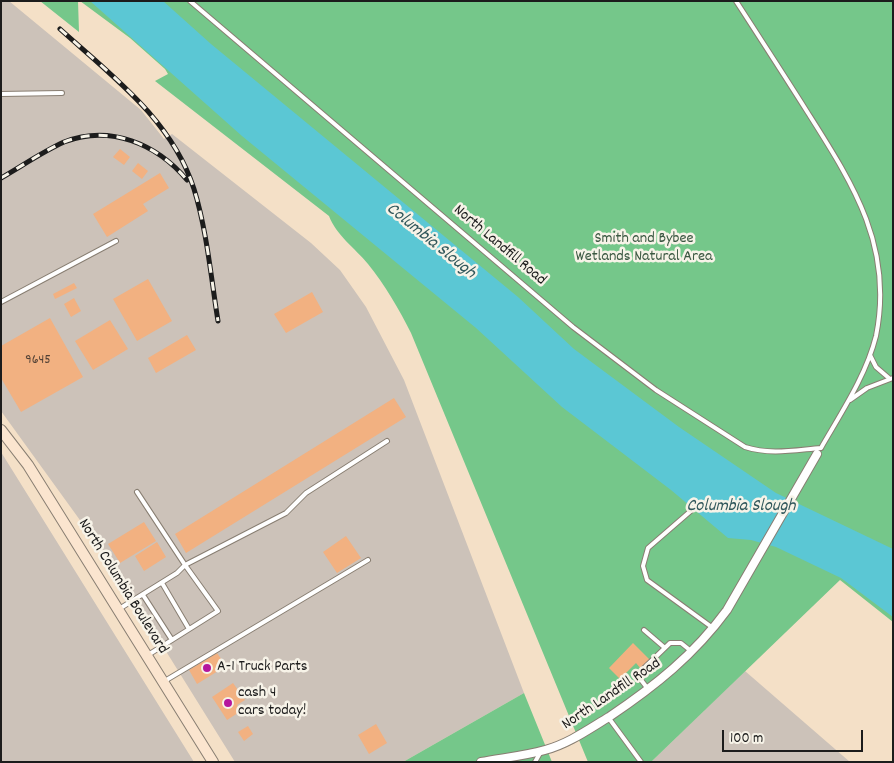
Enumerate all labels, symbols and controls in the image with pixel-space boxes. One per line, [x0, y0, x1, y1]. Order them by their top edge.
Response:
water label: Columbia Slough [381, 199, 479, 285]
street label: North Landfill Road [449, 202, 549, 290]
park label: Smith and Bybee Wetlands Natural Area [575, 230, 713, 268]
house number: 9645 [25, 353, 51, 369]
water label: Columbia Slough [686, 497, 796, 519]
street label: North Columbia Boulevard [73, 516, 171, 658]
street label: North Landfill Road [559, 655, 665, 735]
place label: A-1 Truck Parts [217, 658, 308, 678]
marker: A-1 Truck Parts [201, 662, 213, 674]
place label: cash 4 cars today! [238, 684, 306, 722]
marker: cash 4 cars today! [222, 697, 234, 709]
scale bar [724, 720, 865, 752]
text: 100 m [730, 728, 763, 750]

